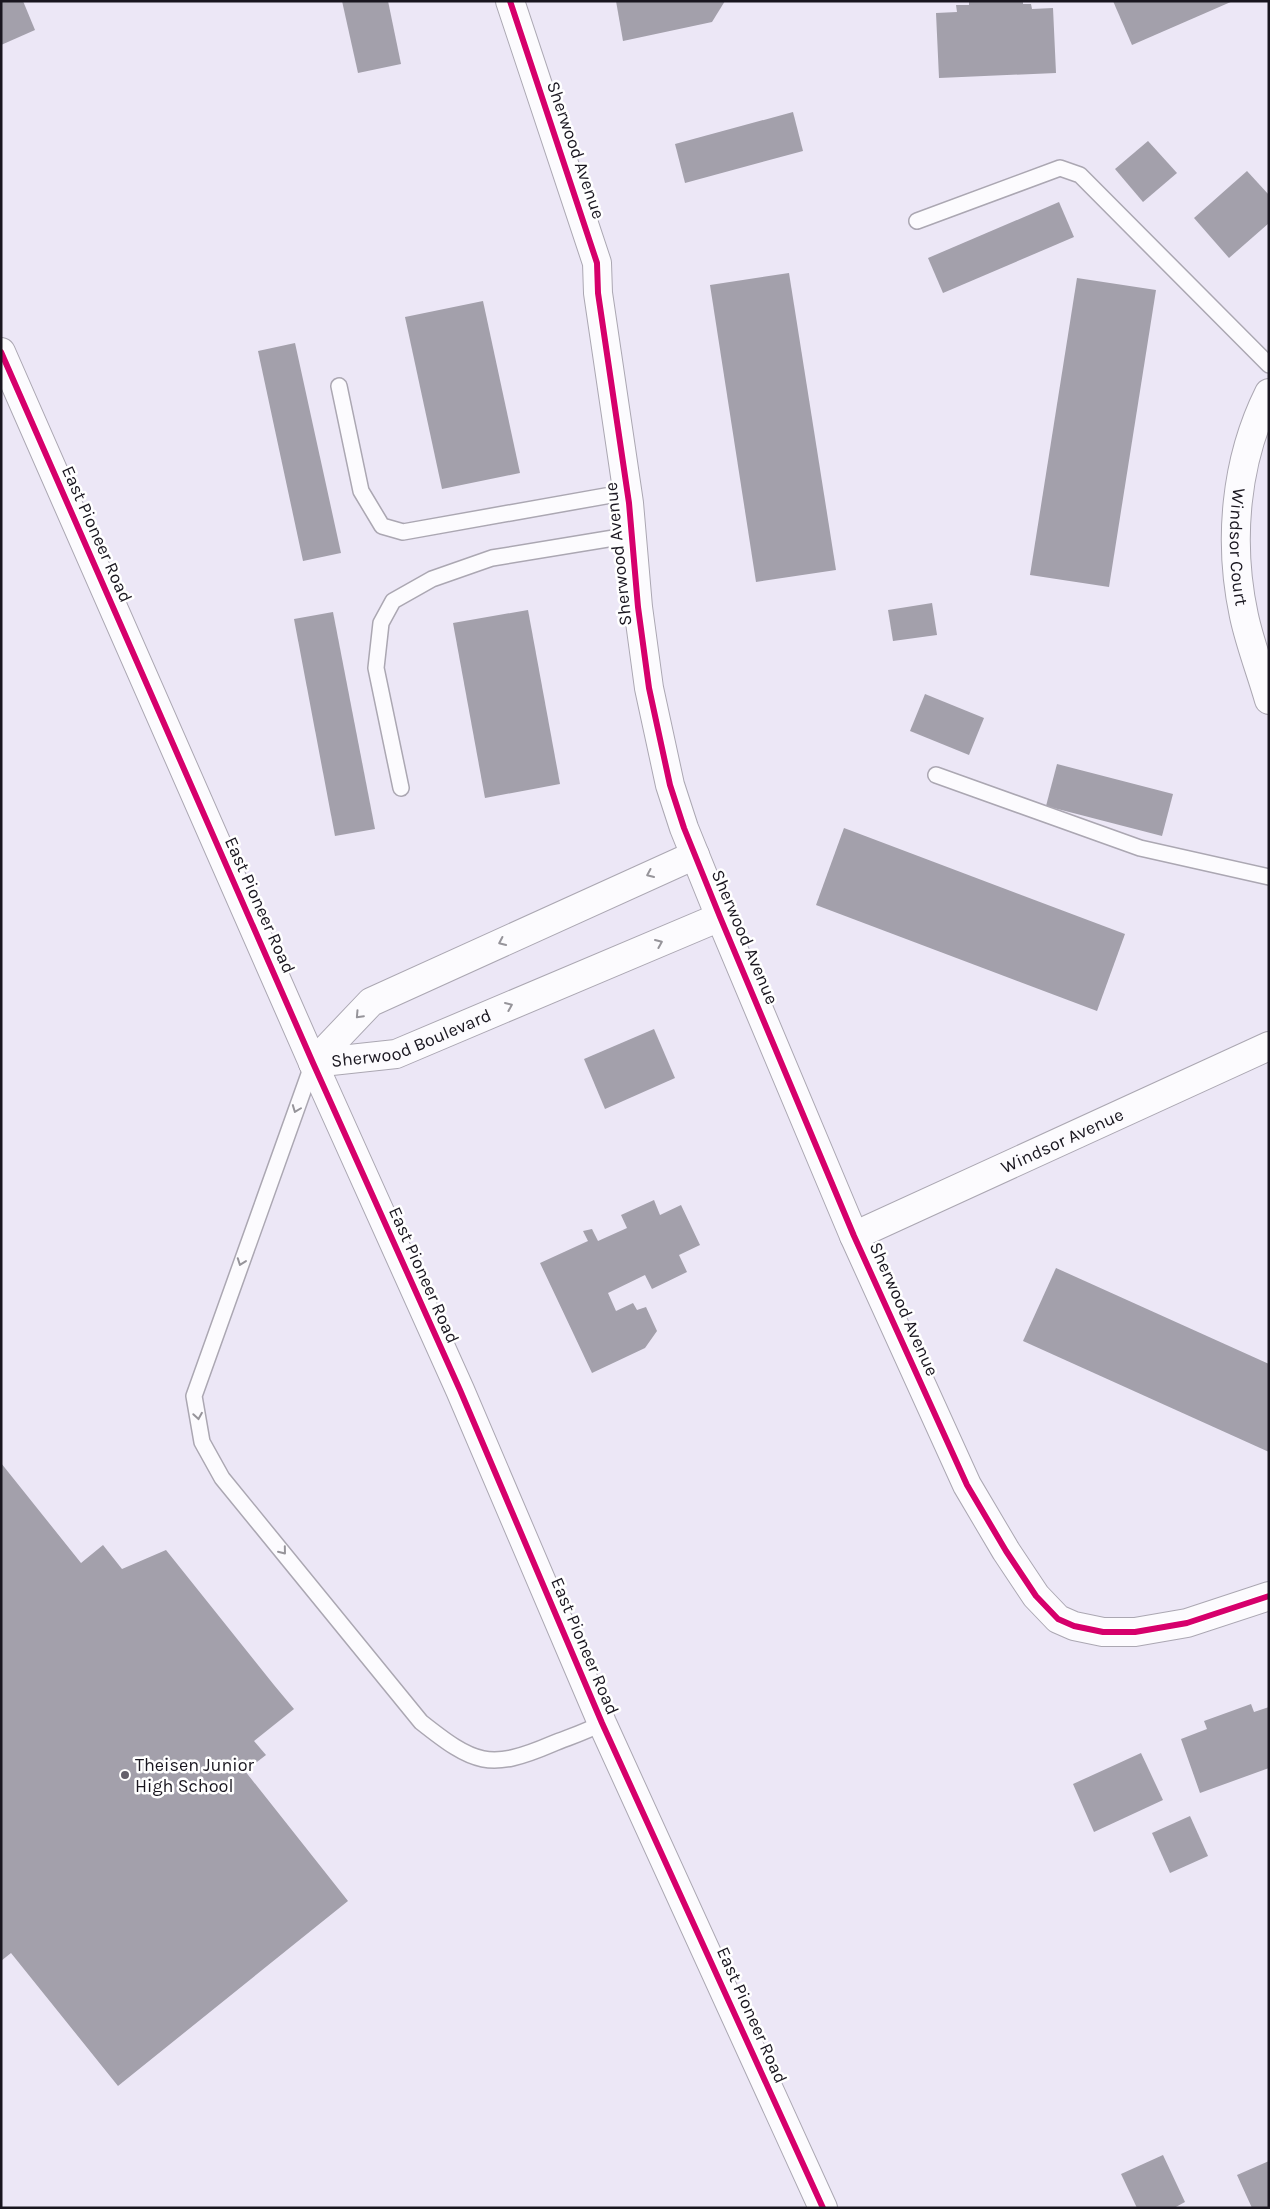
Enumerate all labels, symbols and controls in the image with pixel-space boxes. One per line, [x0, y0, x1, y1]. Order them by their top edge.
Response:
street label: Sherwood Avenue [542, 78, 610, 222]
street label: East Pioneer Road [57, 462, 137, 606]
street label: Sherwood Avenue [600, 481, 636, 627]
street label: Windsor Court [1225, 487, 1253, 608]
street label: East Pioneer Road [220, 833, 300, 977]
street label: Sherwood Avenue [707, 866, 783, 1008]
one-way arrow [646, 868, 655, 879]
one-way arrow [498, 935, 507, 946]
one-way arrow [654, 938, 663, 949]
one-way arrow [504, 1001, 513, 1012]
street label: Sherwood Boulevard [330, 1004, 495, 1072]
one-way arrow [356, 1009, 365, 1018]
street label: Windsor Avenue [997, 1103, 1127, 1178]
one-way arrow [292, 1104, 302, 1113]
street label: East Pioneer Road [384, 1203, 464, 1347]
street label: Sherwood Avenue [865, 1239, 943, 1379]
one-way arrow [237, 1257, 247, 1266]
one-way arrow [192, 1412, 202, 1421]
one-way arrow [278, 1545, 286, 1554]
street label: East Pioneer Road [546, 1574, 624, 1718]
place label: Theisen Junior High School [135, 1754, 255, 1797]
marker: Theisen Junior High School [119, 1769, 131, 1781]
street label: East Pioneer Road [712, 1943, 792, 2087]

